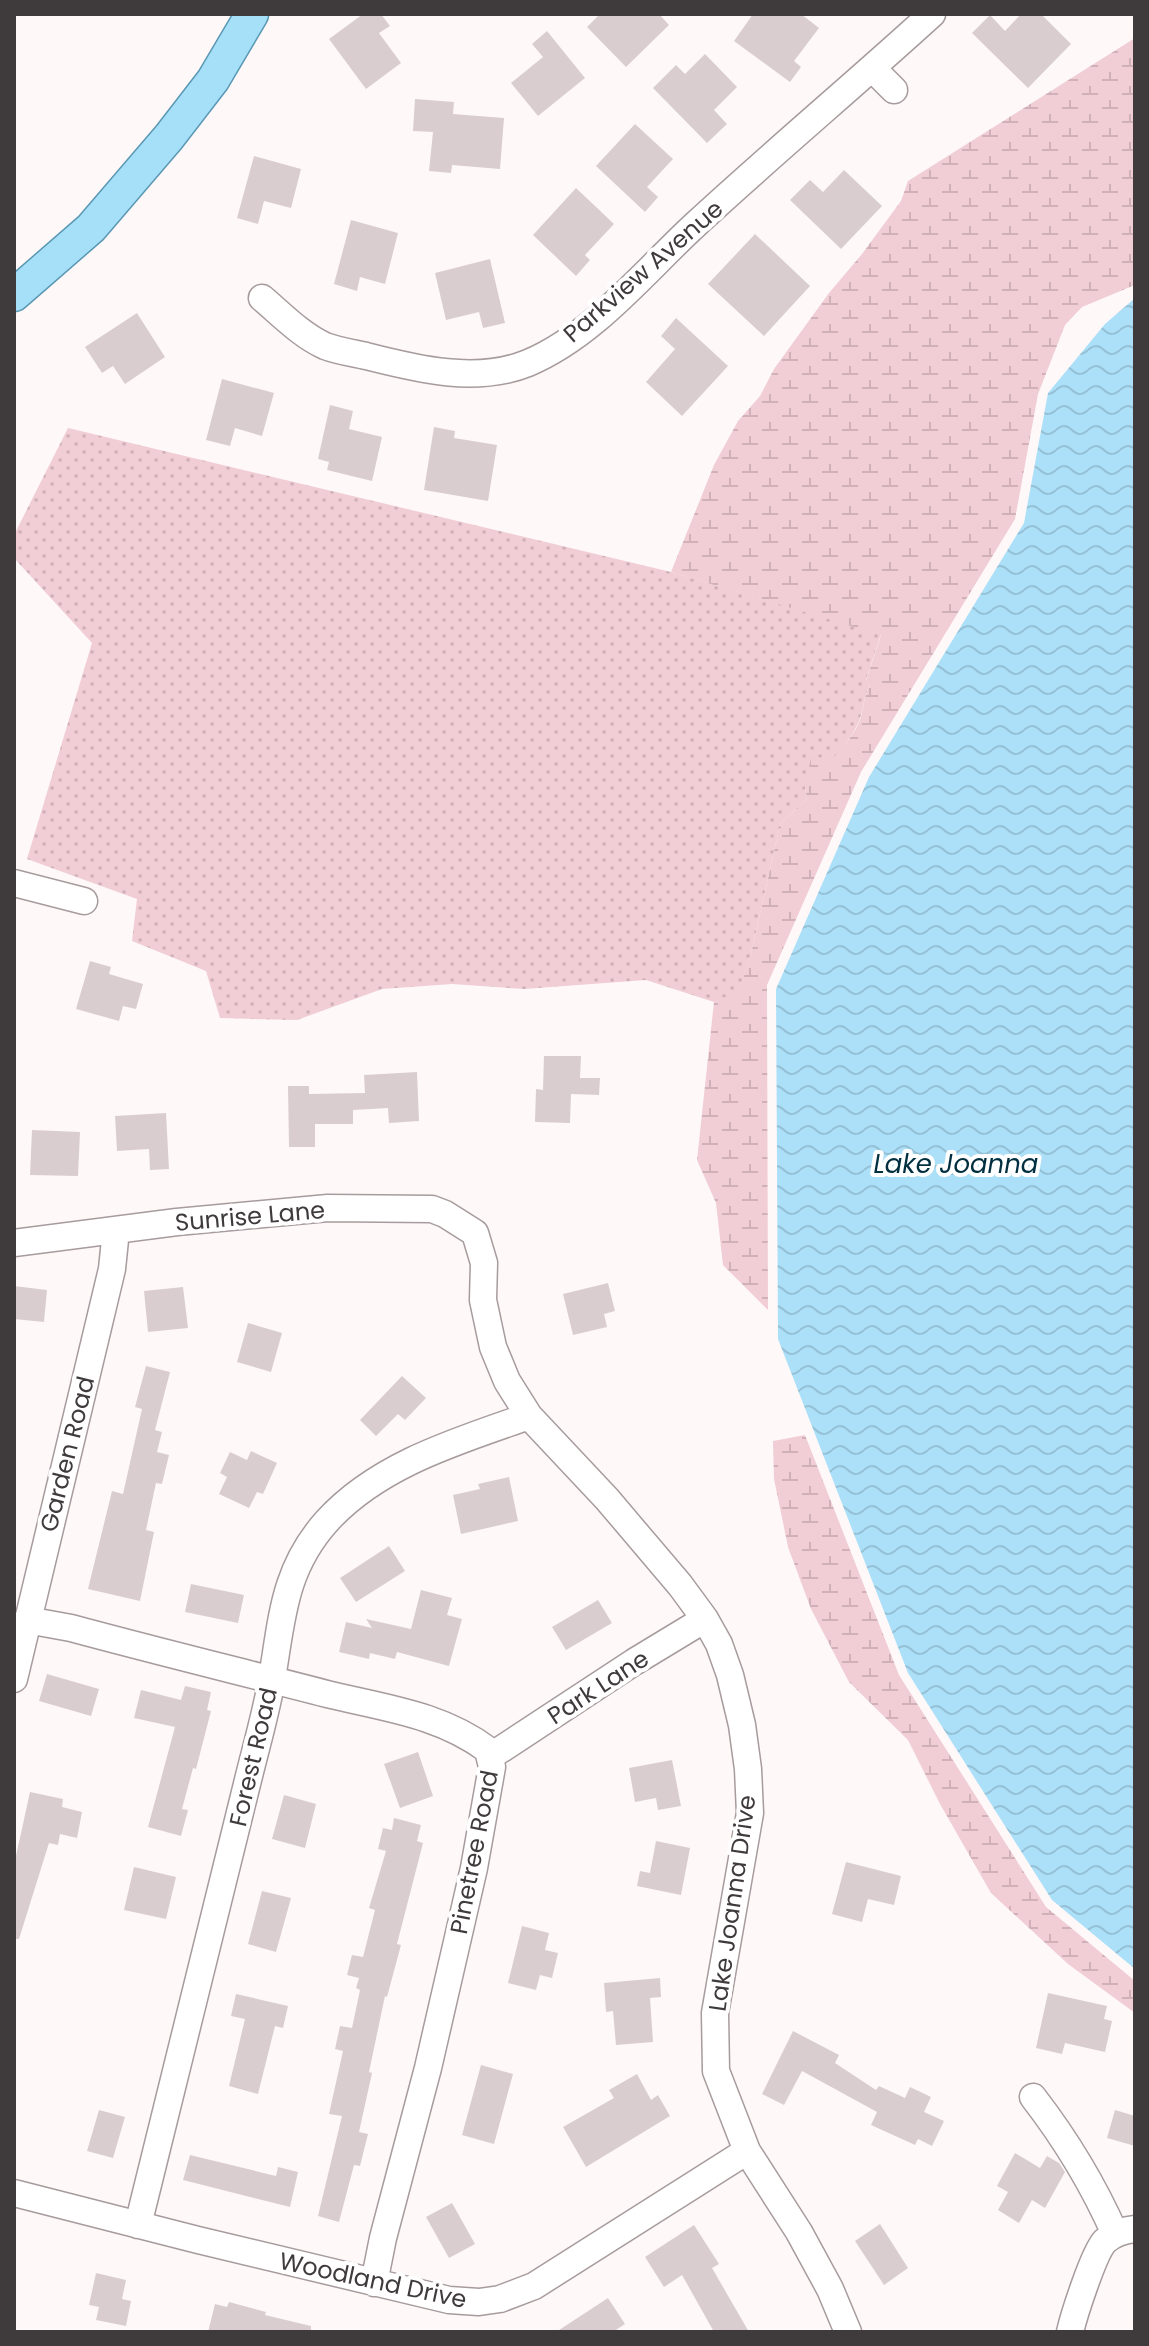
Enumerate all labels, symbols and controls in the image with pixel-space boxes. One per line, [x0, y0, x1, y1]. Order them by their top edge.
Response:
street label: Parkview Avenue [556, 192, 730, 350]
water label: Lake Joanna [874, 1146, 1038, 1182]
street label: Sunrise Lane [174, 1193, 326, 1239]
street label: Garden Road [32, 1373, 102, 1535]
street label: Park Lane [541, 1642, 655, 1732]
street label: Forest Road [221, 1684, 285, 1830]
street label: Pinetree Road [442, 1767, 506, 1937]
street label: Lake Joanna Drive [700, 1793, 764, 2013]
street label: Woodland Drive [276, 2244, 470, 2316]

